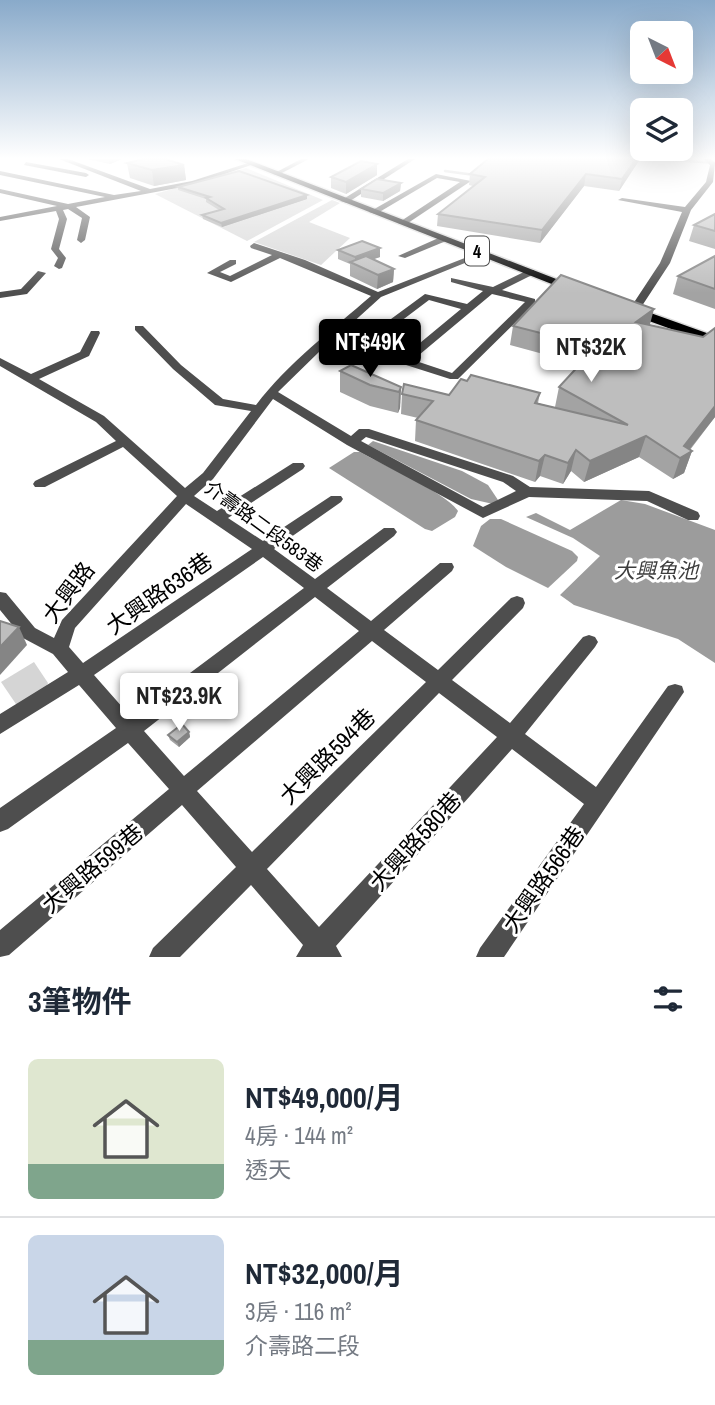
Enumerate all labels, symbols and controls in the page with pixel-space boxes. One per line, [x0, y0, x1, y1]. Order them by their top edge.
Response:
north arrow [630, 21, 693, 84]
map controls [630, 21, 693, 161]
button: layers [630, 98, 693, 161]
road number: 4 [465, 236, 489, 265]
pin: NT$49K [313, 320, 427, 379]
pin: NT$32K [534, 324, 648, 384]
text: NT$49K [335, 326, 405, 357]
text: NT$32K [556, 331, 626, 362]
street label: 介壽路二段583巷 [200, 474, 328, 578]
street label: 大興路636巷 [100, 545, 218, 641]
street label: 大興路 [35, 555, 101, 629]
water label: 大興魚池 [614, 556, 700, 585]
pin: NT$23.9K [107, 674, 251, 733]
text: NT$23.9K [136, 680, 222, 711]
street label: 大興路594巷 [272, 701, 382, 811]
street label: 大興路580巷 [362, 785, 468, 897]
street label: 大興路599巷 [35, 816, 149, 920]
street label: 大興路566巷 [495, 820, 591, 938]
icon: filters [649, 980, 687, 1018]
text: 3筆物件 [28, 981, 132, 1021]
text: NT$49,000/月 [245, 1077, 404, 1117]
icon: home [84, 1087, 168, 1171]
text: 4房 · 144 m² [245, 1120, 353, 1151]
text: 透天 [245, 1154, 291, 1185]
text: NT$32,000/月 [245, 1253, 404, 1293]
icon: home [84, 1263, 168, 1347]
text: 3房 · 116 m² [245, 1296, 352, 1327]
text: 介壽路二段 [245, 1330, 360, 1361]

